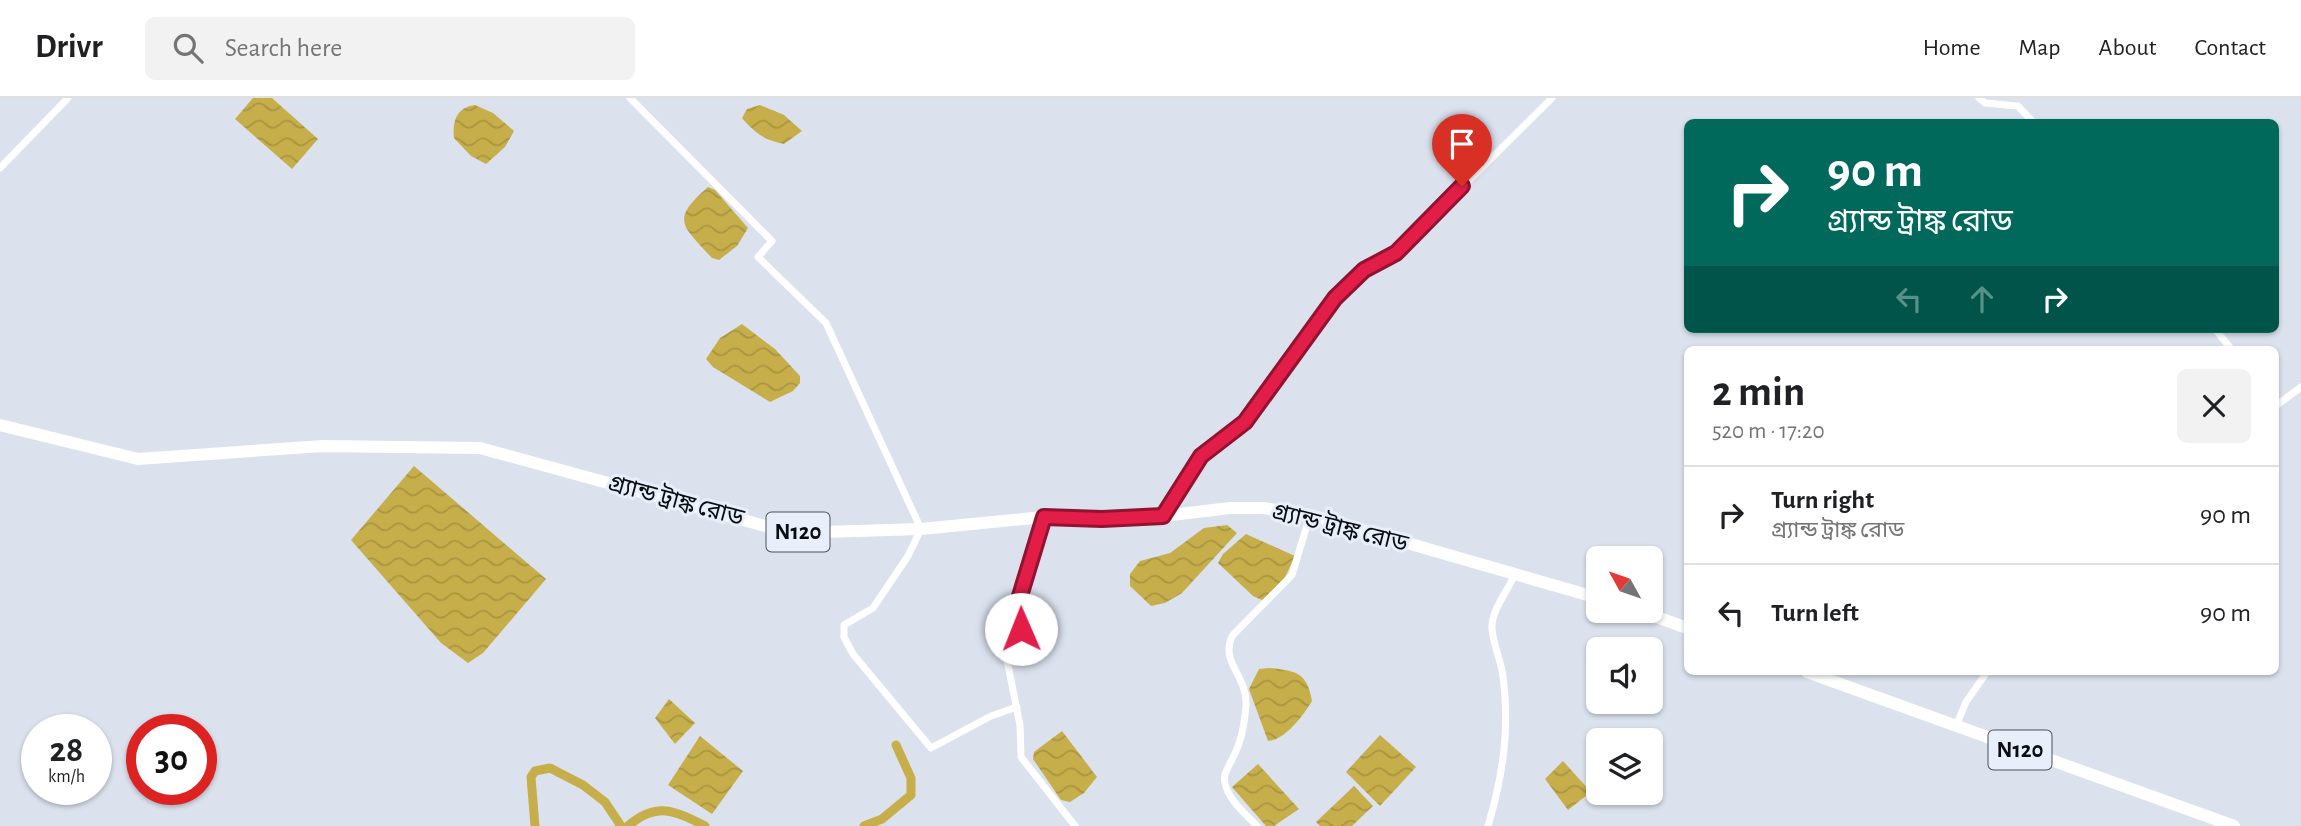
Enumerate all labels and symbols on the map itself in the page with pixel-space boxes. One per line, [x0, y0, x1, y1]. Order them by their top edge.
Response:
pin [1432, 114, 1492, 186]
street label: গ্র্যান্ড ট্রাঙ্ক রোড [606, 468, 748, 531]
street label: গ্র্যান্ড ট্রাঙ্ক রোড [1270, 497, 1412, 557]
road number: N120 [766, 512, 830, 552]
north arrow [1586, 546, 1662, 623]
position arrow [984, 592, 1058, 666]
speed limit sign: 30 [126, 714, 217, 805]
road number: N120 [1988, 730, 2052, 770]

